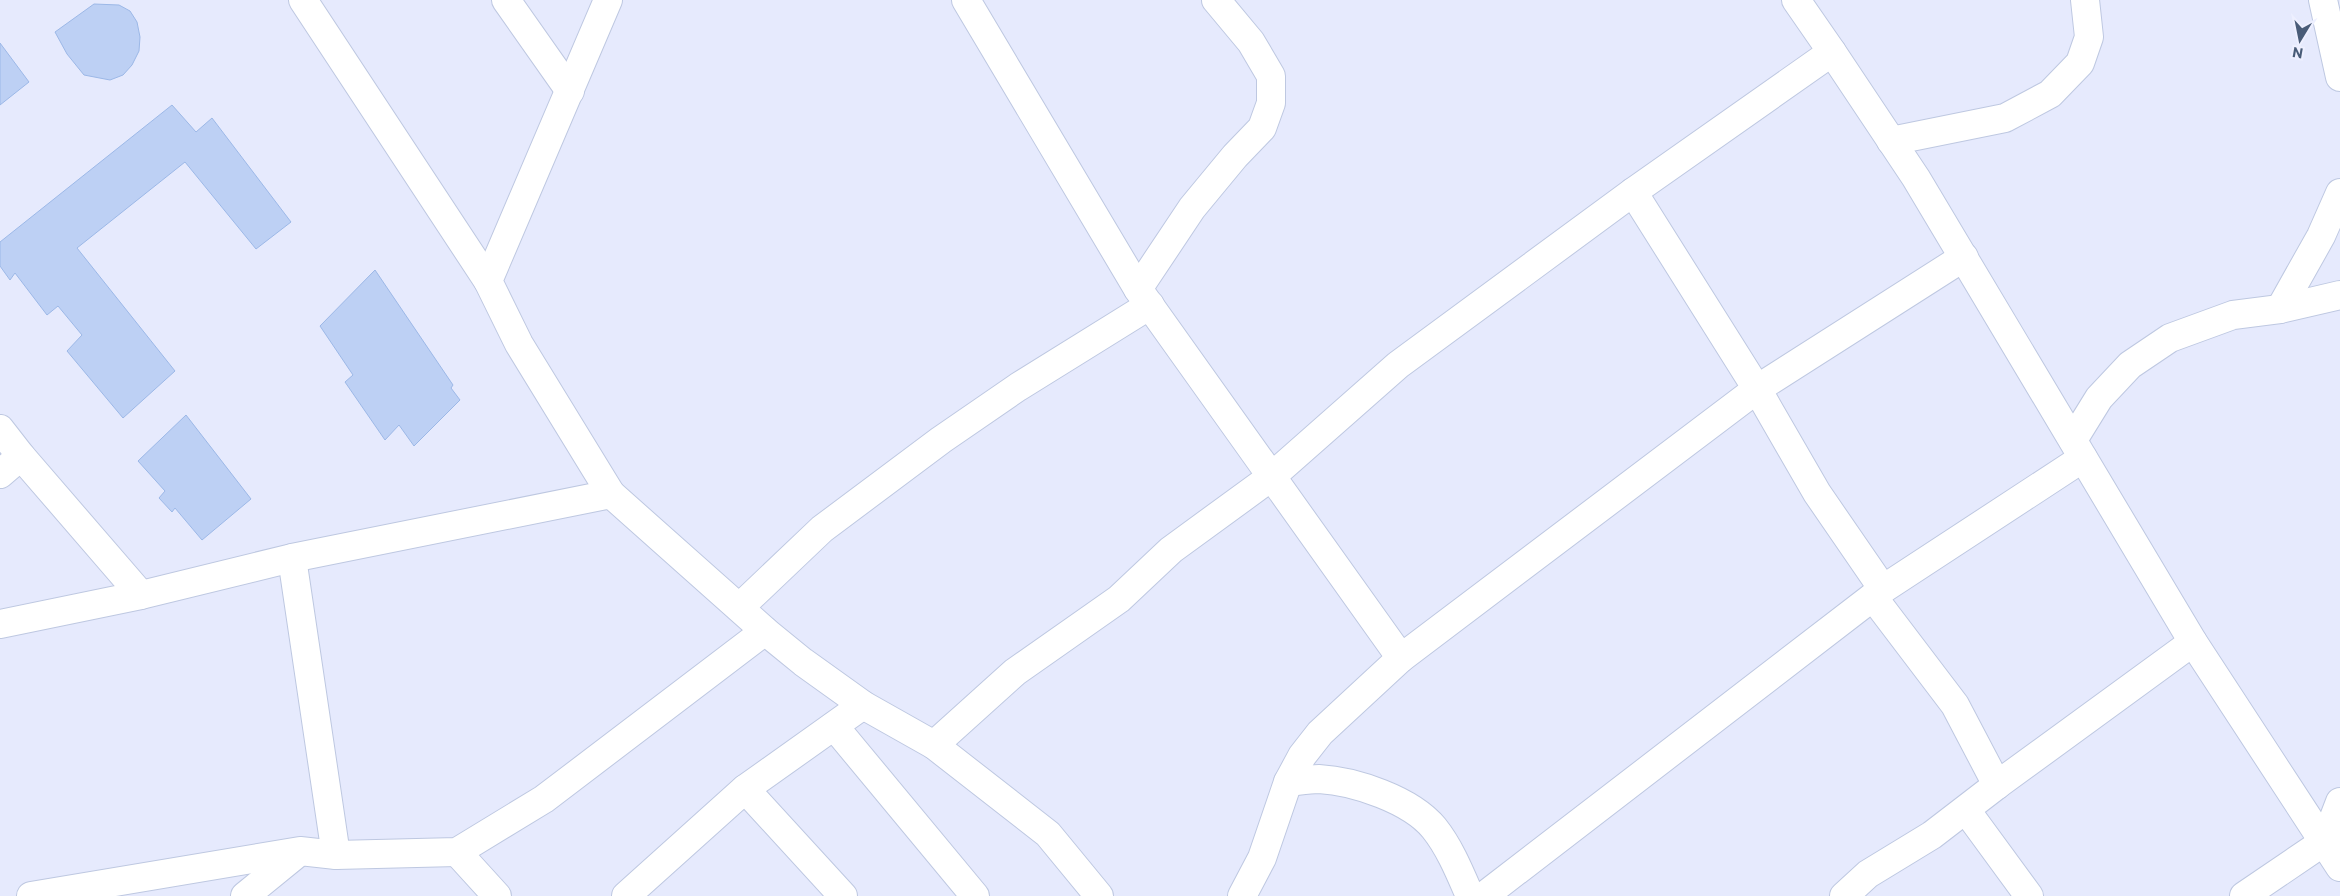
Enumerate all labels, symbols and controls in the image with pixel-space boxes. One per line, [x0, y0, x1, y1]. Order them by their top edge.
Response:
north arrow [2275, 15, 2325, 65]
text: N [2291, 44, 2304, 63]

